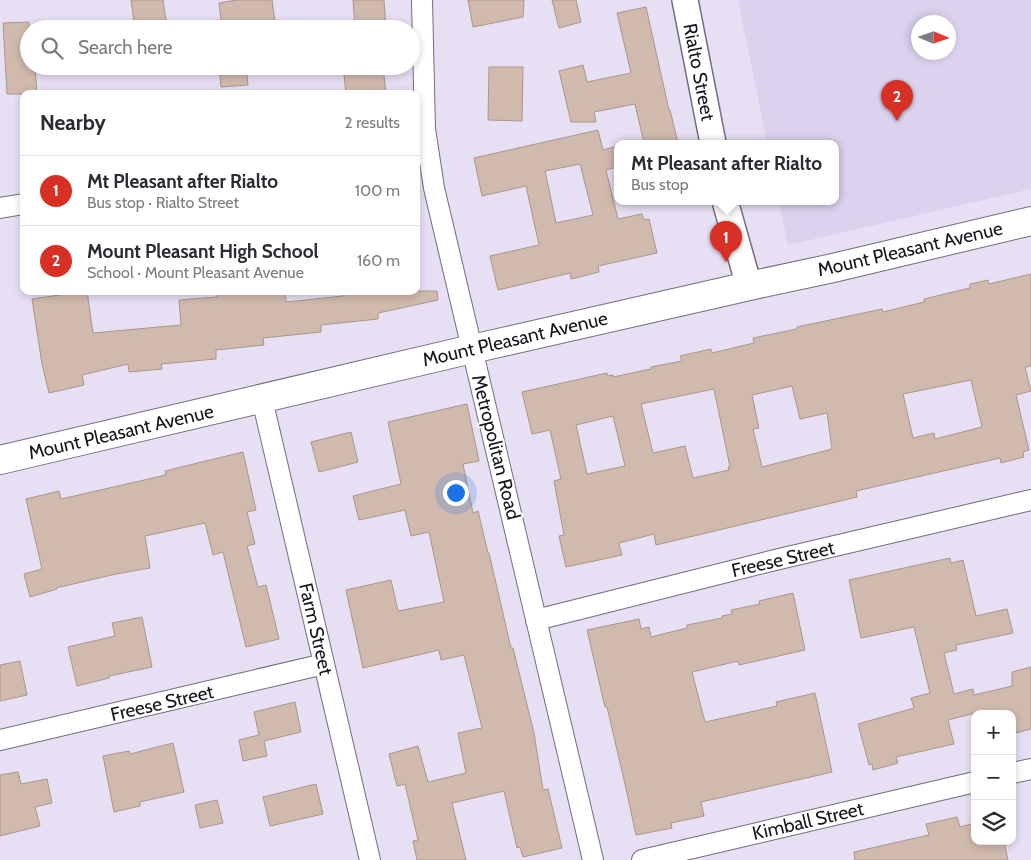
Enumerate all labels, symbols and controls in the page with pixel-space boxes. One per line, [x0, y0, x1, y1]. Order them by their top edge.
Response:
north arrow [911, 15, 956, 60]
search box [20, 20, 420, 75]
street label: Rialto Street [678, 21, 720, 123]
icon: search [38, 34, 66, 62]
text: Search here [78, 36, 172, 59]
pin: 2 [881, 80, 913, 121]
text: Nearby [40, 110, 106, 135]
text: 2 results [344, 113, 400, 132]
popup [614, 140, 839, 205]
text: Mt Pleasant after Rialto [631, 152, 822, 175]
text: Mt Pleasant after Rialto [87, 170, 278, 193]
text: Bus stop [631, 175, 689, 194]
text: 1 [53, 181, 59, 200]
text: 100 m [355, 181, 400, 200]
text: Bus stop · Rialto Street [87, 193, 239, 212]
street label: Mount Pleasant Avenue [815, 216, 1005, 281]
pin: 1 [710, 221, 742, 262]
text: Mount Pleasant High School [87, 240, 318, 263]
text: 2 [52, 251, 60, 270]
text: 160 m [357, 251, 400, 270]
text: School · Mount Pleasant Avenue [87, 263, 304, 282]
street label: Mount Pleasant Avenue [420, 306, 610, 371]
street label: Metropolitan Road [467, 372, 525, 522]
street label: Mount Pleasant Avenue [26, 399, 216, 464]
your location [443, 480, 469, 506]
street label: Freese Street [729, 536, 837, 582]
street label: Farm Street [294, 581, 338, 678]
street label: Freese Street [108, 680, 216, 726]
map controls [971, 710, 1016, 845]
button: + [971, 710, 1016, 755]
button: − [971, 755, 1016, 800]
street label: Kimball Street [750, 797, 867, 845]
button: layers [971, 800, 1016, 845]

